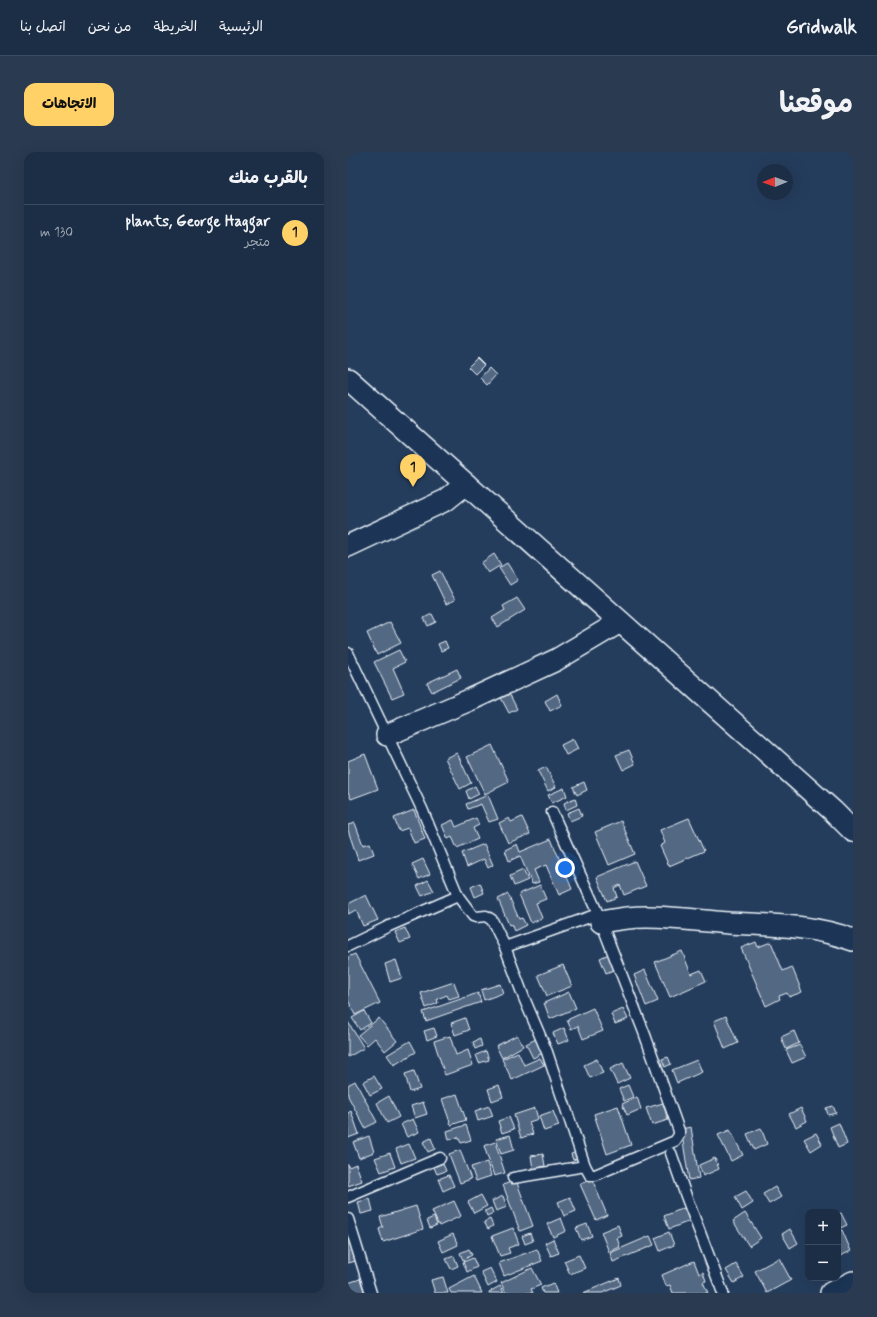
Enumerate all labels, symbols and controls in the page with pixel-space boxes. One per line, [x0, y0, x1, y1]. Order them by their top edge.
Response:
text: Gridwalk [786, 15, 857, 40]
text: اتصل بنا [20, 18, 66, 36]
text: من نحن [88, 18, 131, 36]
text: الخريطة [153, 18, 197, 36]
text: الرئيسية [219, 18, 263, 36]
button: الاتجاهات [24, 83, 114, 126]
text: موقعنا [779, 86, 853, 123]
north arrow [757, 164, 793, 200]
text: بالقرب منك [229, 167, 308, 189]
text: plants, George Haggar [125, 212, 270, 232]
text: 130 m [40, 224, 73, 241]
text: 1 [292, 224, 298, 241]
text: متجر [245, 234, 270, 251]
pin: 1 [400, 454, 426, 487]
your location [555, 858, 575, 878]
map controls [805, 1209, 841, 1281]
button: + [805, 1209, 841, 1245]
button: − [805, 1245, 841, 1281]

